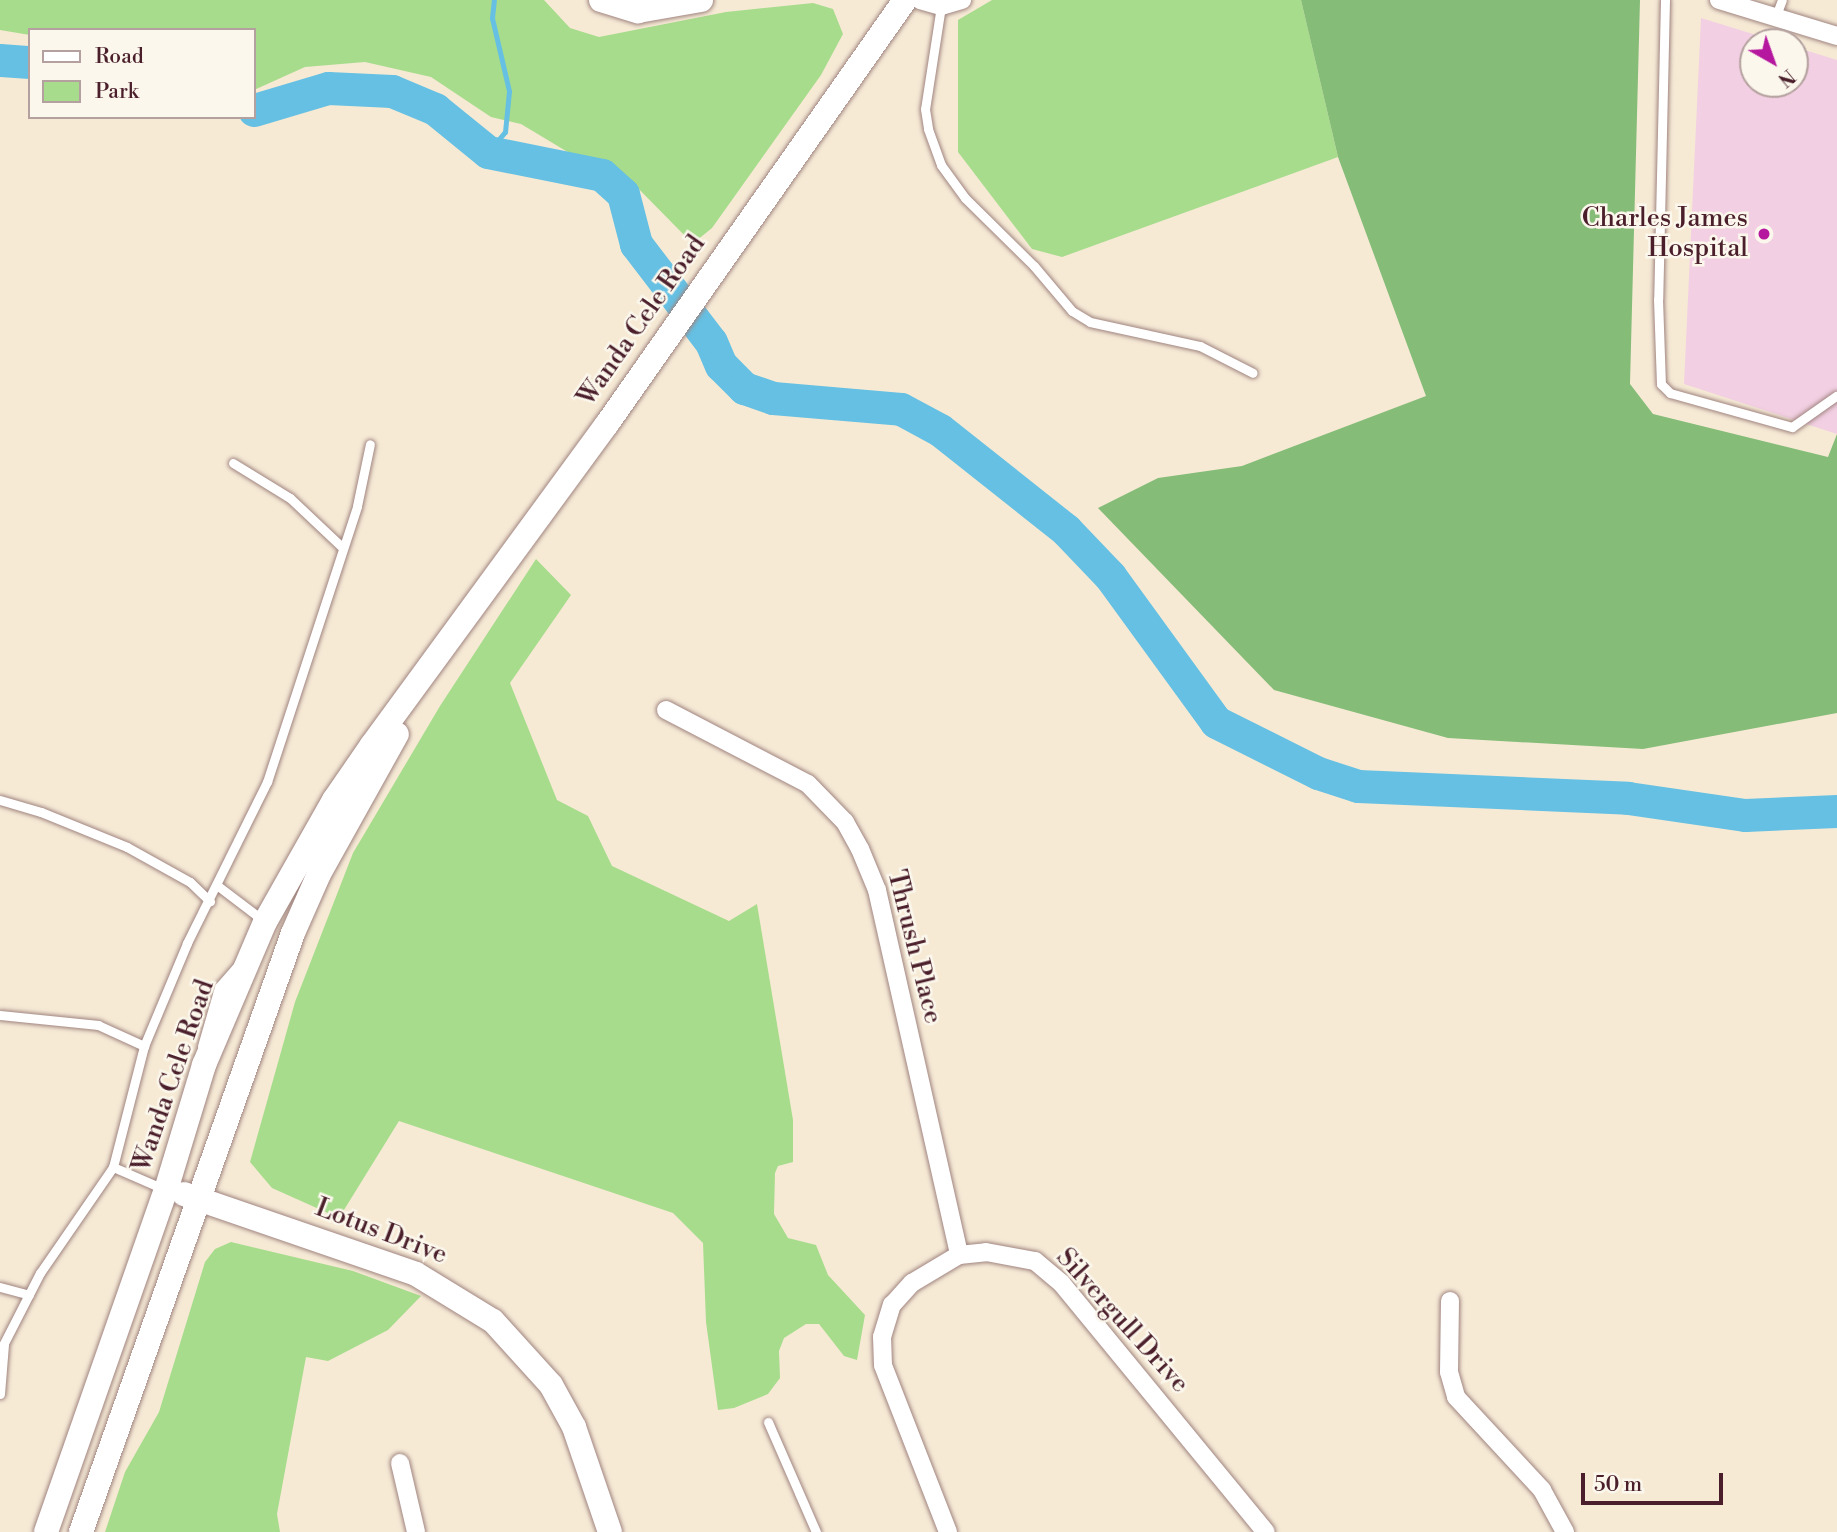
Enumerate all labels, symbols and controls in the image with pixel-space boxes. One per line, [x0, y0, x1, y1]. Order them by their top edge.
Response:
legend [28, 28, 256, 119]
north arrow [1739, 28, 1809, 98]
text: Road [95, 44, 144, 70]
text: N [1773, 64, 1800, 92]
text: Park [95, 79, 139, 105]
place label: Charles James Hospital [1582, 203, 1748, 264]
marker: Charles James Hospital [1754, 224, 1774, 244]
street label: Wanda Cele Road [571, 230, 713, 412]
street label: Thrush Place [880, 867, 948, 1027]
street label: Wanda Cele Road [126, 976, 222, 1176]
street label: Lotus Drive [311, 1193, 451, 1271]
street label: Silvergull Drive [1049, 1242, 1195, 1400]
scale bar [1585, 1458, 1727, 1502]
text: 50 m [1594, 1472, 1642, 1498]

